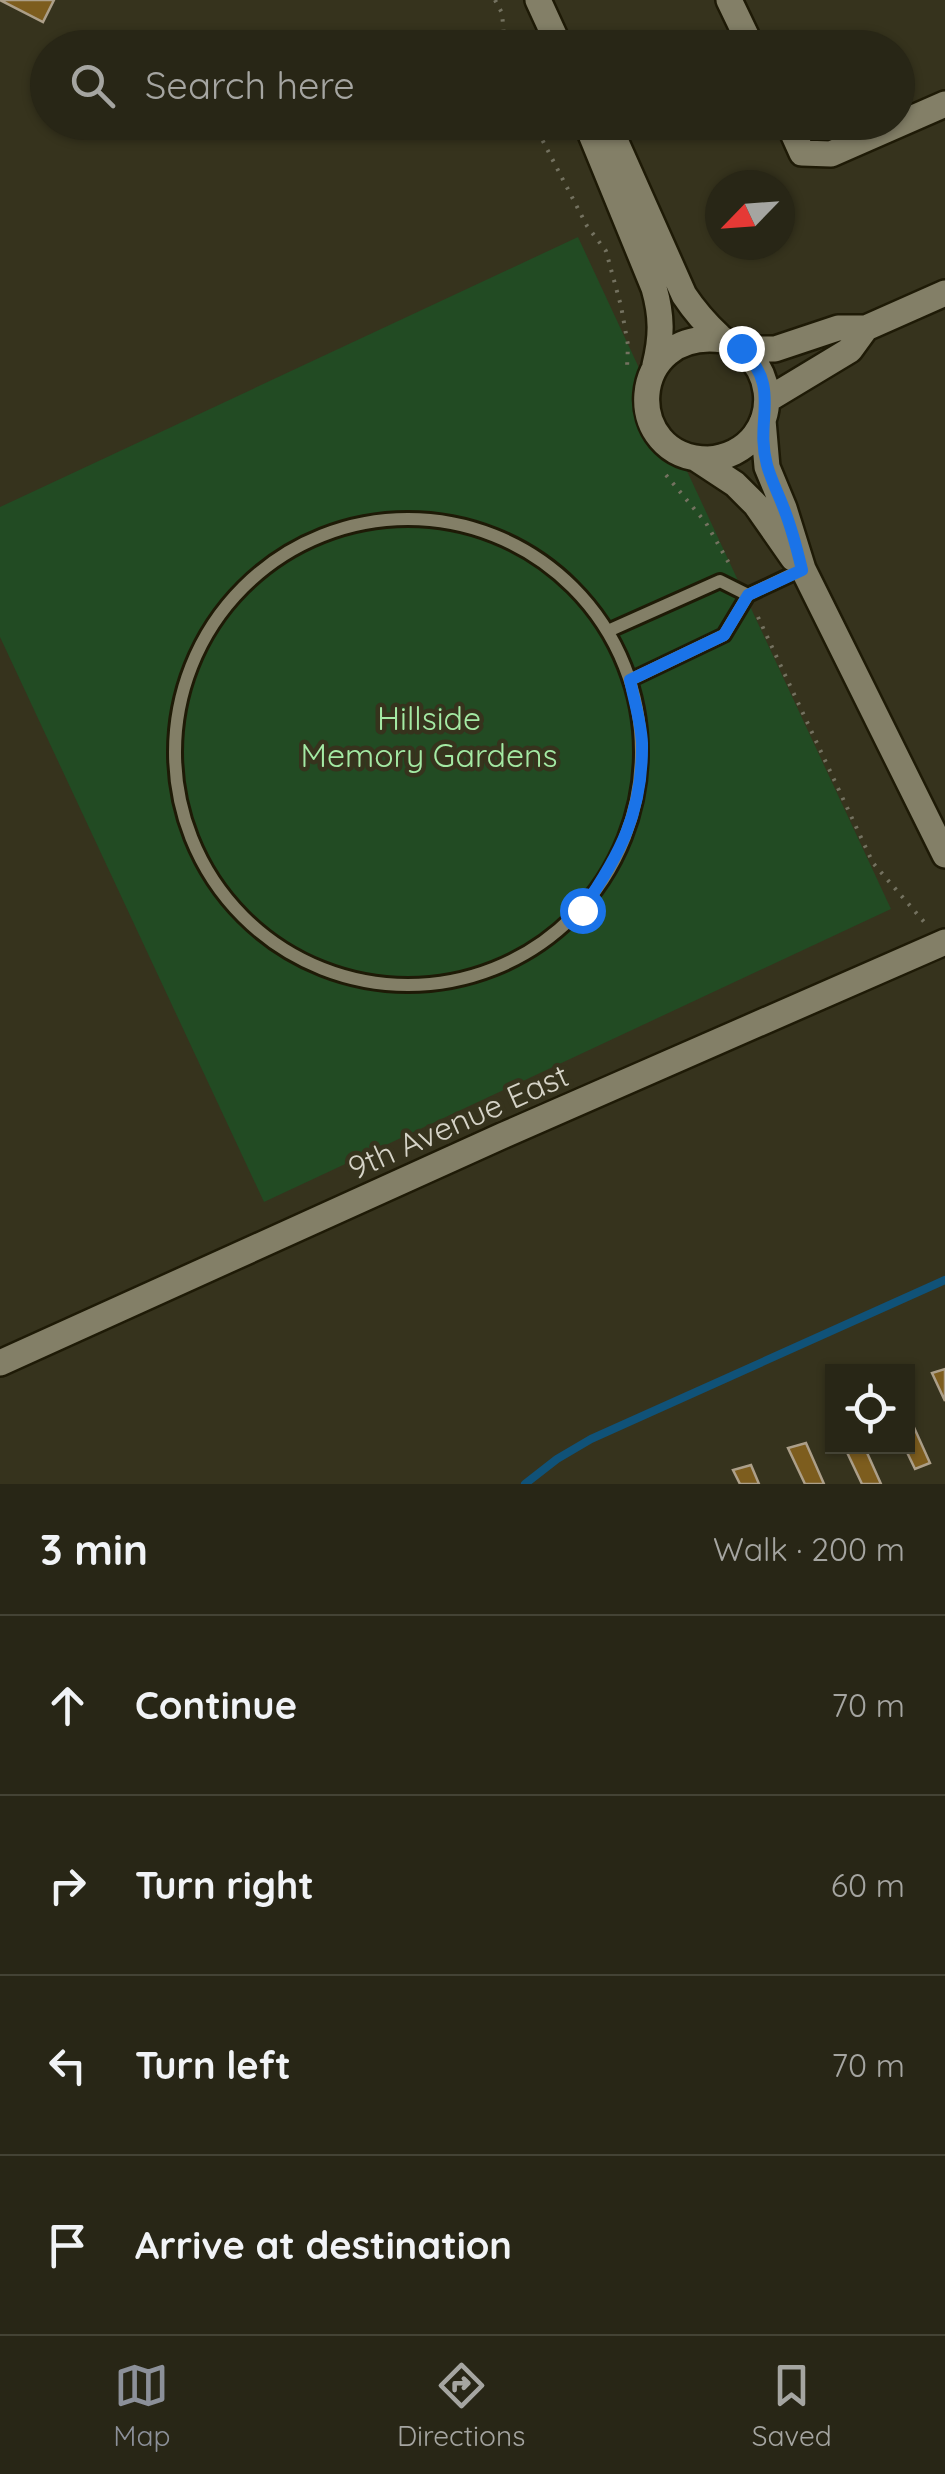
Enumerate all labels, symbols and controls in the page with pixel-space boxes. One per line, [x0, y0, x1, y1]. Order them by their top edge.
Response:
search box [30, 30, 915, 140]
icon: search [65, 58, 120, 113]
text: Search here [145, 61, 355, 109]
north arrow [705, 170, 795, 260]
route end [719, 326, 765, 372]
park label: Hillside Memory Gardens [301, 698, 557, 775]
route start [560, 888, 606, 934]
street label: 9th Avenue East [342, 1054, 574, 1188]
map controls [825, 1364, 915, 1454]
button: locate [825, 1364, 915, 1454]
text: 3 min [40, 1523, 148, 1576]
text: Walk · 200 m [713, 1529, 905, 1569]
icon: ahead [40, 1678, 95, 1733]
text: Continue [135, 1681, 297, 1729]
text: 70 m [832, 1685, 905, 1725]
icon: right [40, 1858, 95, 1913]
text: Turn right [135, 1861, 314, 1909]
text: 60 m [831, 1865, 905, 1905]
icon: left [40, 2038, 95, 2093]
text: Turn left [135, 2041, 291, 2089]
text: 70 m [832, 2045, 905, 2085]
icon: arrive [40, 2218, 95, 2273]
text: Arrive at destination [135, 2221, 512, 2269]
tab: Map [113, 2358, 170, 2453]
tab: Directions [397, 2358, 525, 2453]
tab: Saved [752, 2358, 832, 2453]

